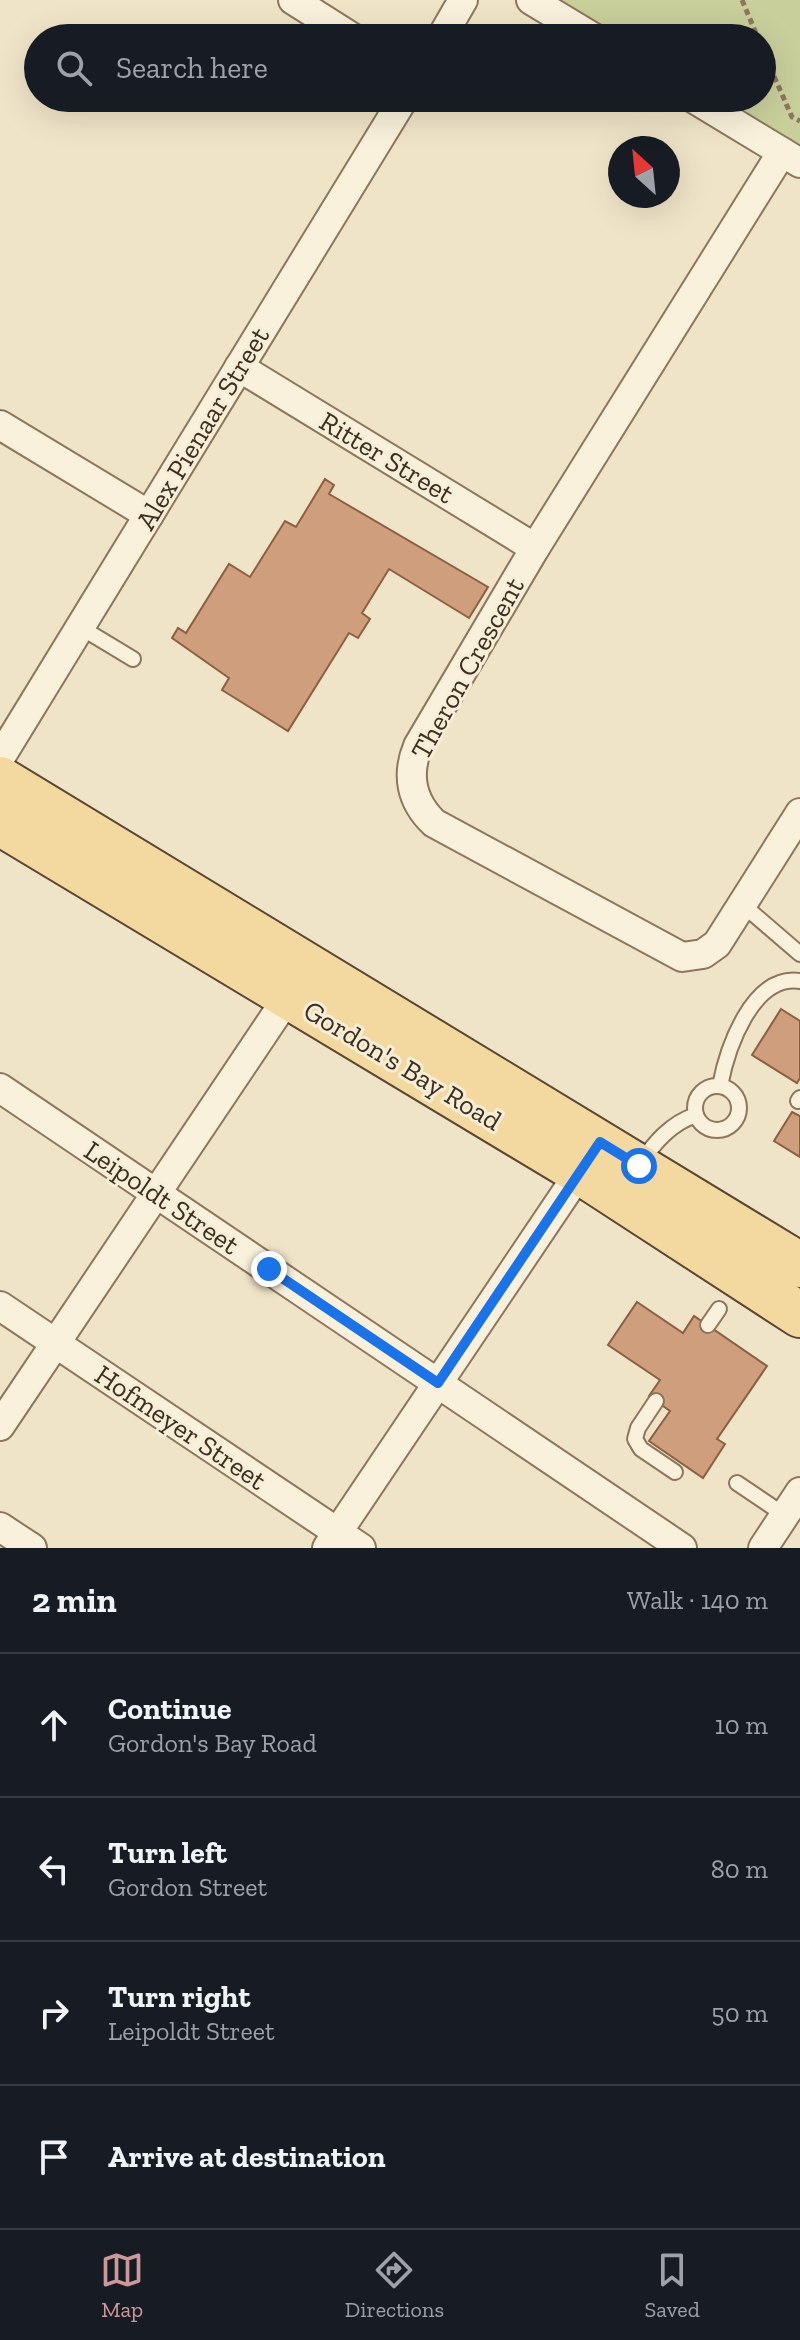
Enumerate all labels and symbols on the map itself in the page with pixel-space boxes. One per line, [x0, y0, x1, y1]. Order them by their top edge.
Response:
north arrow [608, 136, 680, 208]
street label: Alex Pienaar Street [129, 320, 276, 536]
street label: Ritter Street [314, 405, 460, 511]
street label: Theron Crescent [404, 571, 531, 765]
street label: Gordon's Bay Road [298, 993, 508, 1137]
street label: Leipoldt Street [78, 1134, 246, 1262]
route start [621, 1148, 657, 1184]
route end [251, 1251, 287, 1287]
street label: Hofmeyer Street [89, 1358, 273, 1497]

